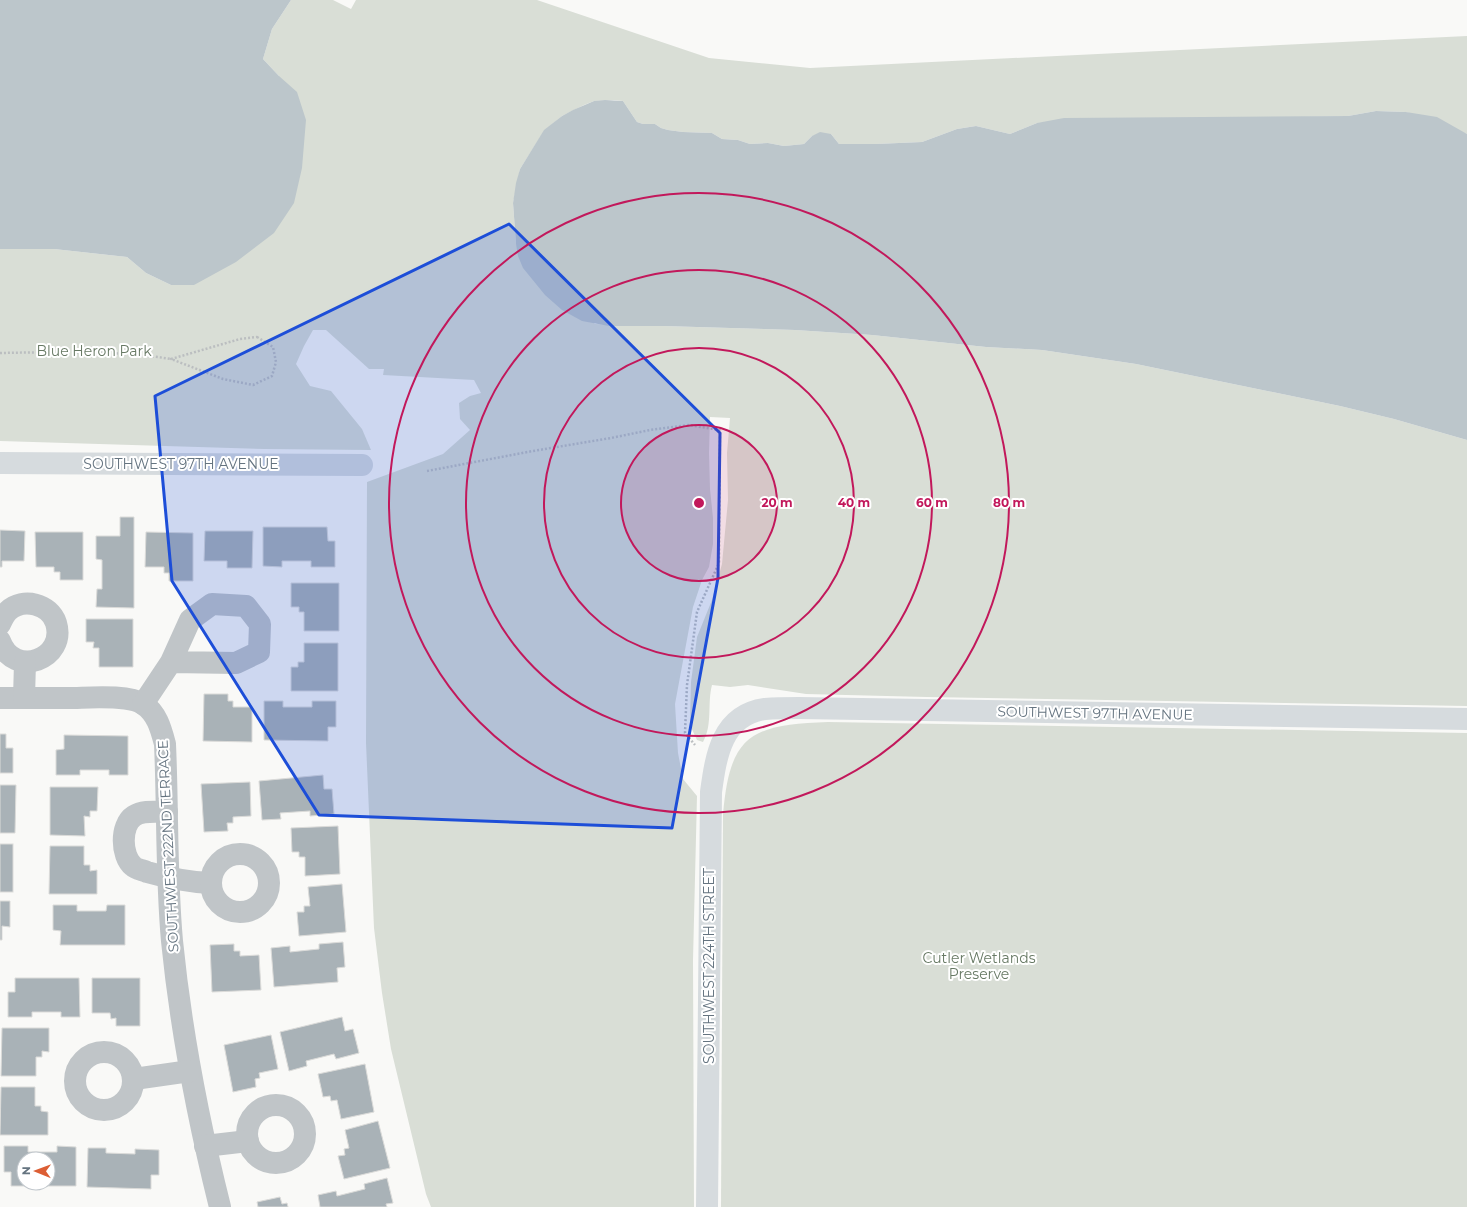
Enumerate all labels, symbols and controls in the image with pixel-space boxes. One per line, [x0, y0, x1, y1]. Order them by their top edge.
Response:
park label: Blue Heron Park [36, 342, 152, 360]
street label: SOUTHWEST 97TH AVENUE [83, 455, 279, 473]
text: 20 m [761, 495, 793, 510]
text: 40 m [838, 495, 870, 510]
text: 60 m [916, 495, 948, 510]
text: 80 m [993, 495, 1025, 510]
centre of rings [692, 496, 706, 510]
street label: SOUTHWEST 97TH AVENUE [997, 702, 1193, 724]
street label: SOUTHWEST 222ND TERRACE [153, 739, 183, 953]
street label: SOUTHWEST 224TH STREET [700, 868, 718, 1064]
park label: Cutler Wetlands Preserve [922, 949, 1036, 983]
north arrow [16, 1151, 56, 1191]
text: N [19, 1166, 33, 1175]

